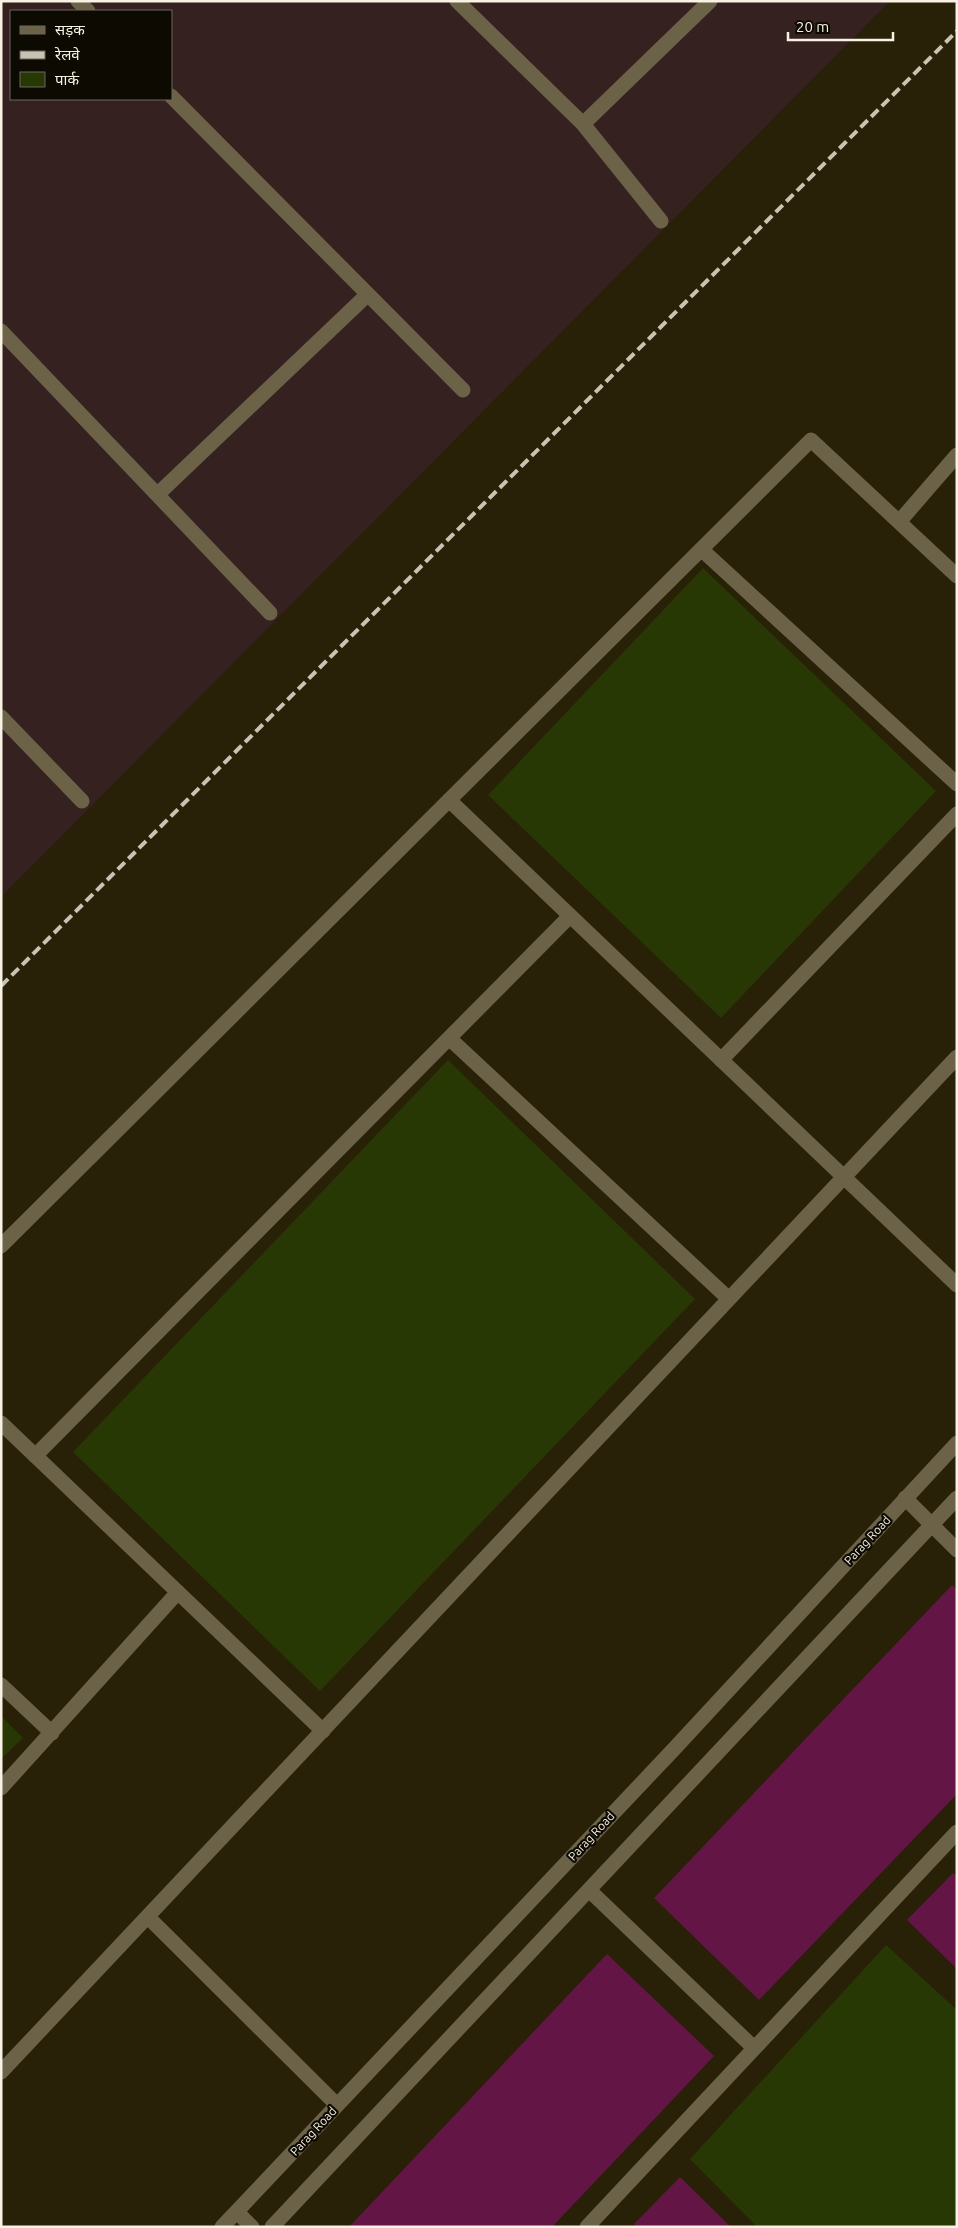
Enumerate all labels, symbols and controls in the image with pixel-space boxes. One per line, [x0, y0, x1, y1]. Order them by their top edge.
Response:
legend [10, 10, 172, 100]
scale bar [788, 10, 893, 42]
text: 20 m [796, 18, 829, 35]
text: सड़क [55, 21, 85, 38]
text: रेलवे [54, 46, 80, 63]
text: पार्क [55, 71, 79, 88]
street label: Parag Road [841, 1513, 893, 1567]
street label: Parag Road [565, 1809, 617, 1863]
street label: Parag Road [287, 2104, 339, 2158]

